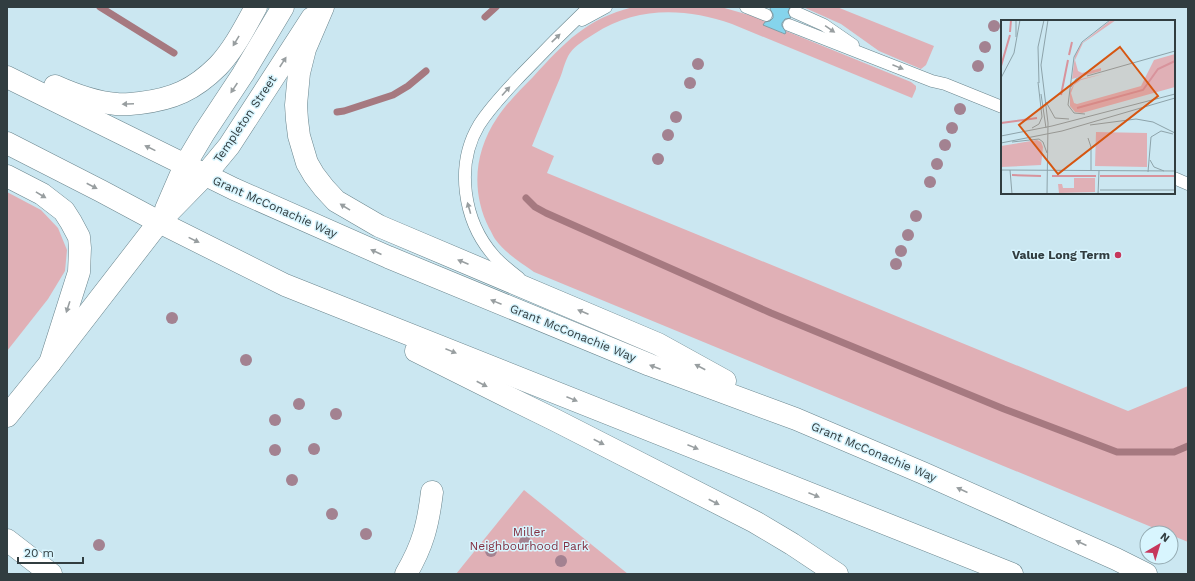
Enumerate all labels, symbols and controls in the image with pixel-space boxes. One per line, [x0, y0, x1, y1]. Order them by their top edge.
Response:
inset map [1001, 20, 1175, 194]
one-way arrow [825, 25, 836, 33]
one-way arrow [551, 34, 561, 43]
one-way arrow [233, 35, 240, 47]
one-way arrow [279, 57, 287, 68]
one-way arrow [892, 65, 904, 71]
street label: Templeton Street [211, 73, 279, 165]
one-way arrow [230, 83, 238, 93]
one-way arrow [502, 85, 511, 96]
one-way arrow [122, 100, 134, 107]
one-way arrow [144, 145, 156, 152]
street label: Grant McConachie Way [211, 173, 340, 241]
one-way arrow [86, 183, 97, 189]
one-way arrow [35, 191, 47, 198]
one-way arrow [466, 202, 472, 215]
one-way arrow [340, 203, 350, 211]
one-way arrow [188, 237, 200, 243]
place label: Value Long Term [1012, 248, 1110, 262]
one-way arrow [370, 249, 381, 255]
marker: Value Long Term [1113, 250, 1123, 260]
one-way arrow [458, 259, 469, 265]
one-way arrow [489, 298, 501, 304]
one-way arrow [65, 301, 71, 313]
street label: Grant McConachie Way [508, 301, 639, 365]
one-way arrow [576, 309, 588, 315]
one-way arrow [446, 349, 458, 355]
one-way arrow [648, 363, 660, 369]
one-way arrow [695, 364, 706, 371]
one-way arrow [476, 381, 488, 387]
one-way arrow [566, 397, 578, 403]
street label: Grant McConachie Way [809, 419, 940, 485]
one-way arrow [593, 439, 604, 445]
one-way arrow [687, 445, 699, 451]
one-way arrow [956, 487, 968, 493]
one-way arrow [808, 493, 820, 499]
one-way arrow [708, 498, 720, 505]
park label: Miller Neighbourhood Park [470, 525, 589, 553]
north arrow [1139, 525, 1179, 565]
text: N [1158, 530, 1172, 545]
scale bar [18, 539, 83, 565]
one-way arrow [1075, 540, 1086, 546]
text: 20 m [24, 546, 54, 560]

